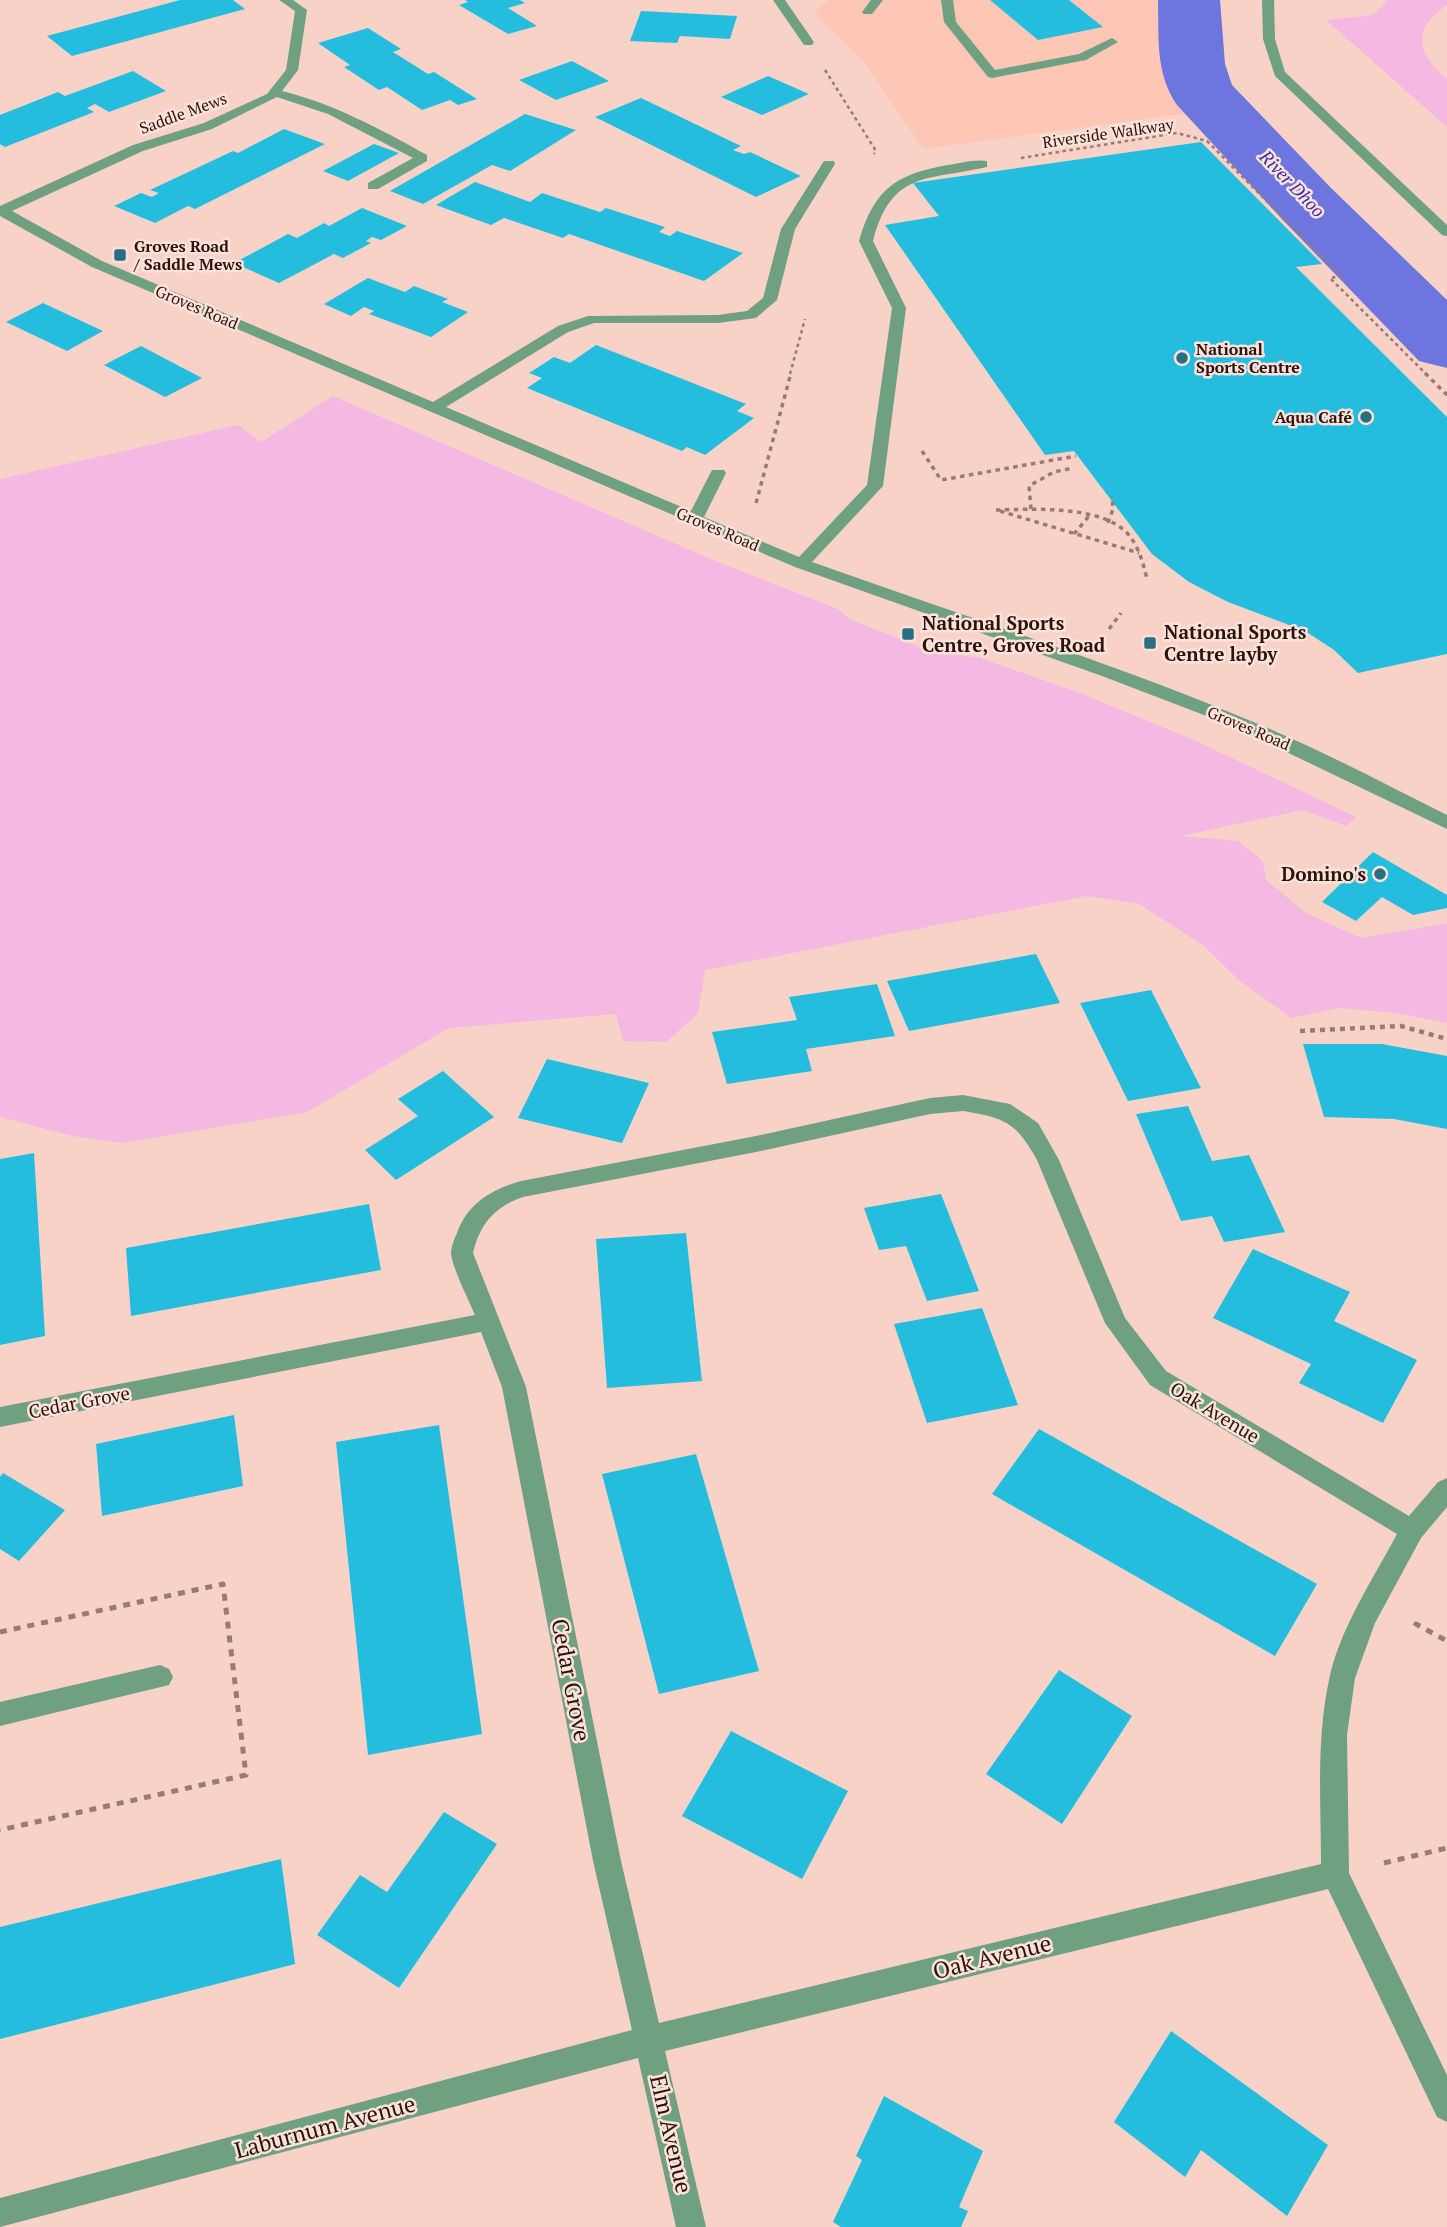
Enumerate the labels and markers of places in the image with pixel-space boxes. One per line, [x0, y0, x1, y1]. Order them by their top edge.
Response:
place label: Groves Road / Saddle Mews [133, 235, 242, 275]
marker: Groves Road / Saddle Mews [112, 247, 128, 263]
place label: National Sports Centre [1196, 338, 1300, 378]
marker: National Sports Centre [1174, 350, 1190, 366]
place label: Aqua Café [1275, 406, 1352, 428]
marker: Aqua Café [1358, 409, 1374, 425]
place label: National Sports Centre, Groves Road [922, 610, 1106, 657]
place label: National Sports Centre layby [1164, 619, 1307, 666]
marker: National Sports Centre, Groves Road [900, 626, 916, 642]
marker: National Sports Centre layby [1142, 635, 1158, 651]
place label: Domino's [1281, 861, 1366, 886]
marker: Domino's [1372, 866, 1388, 882]

